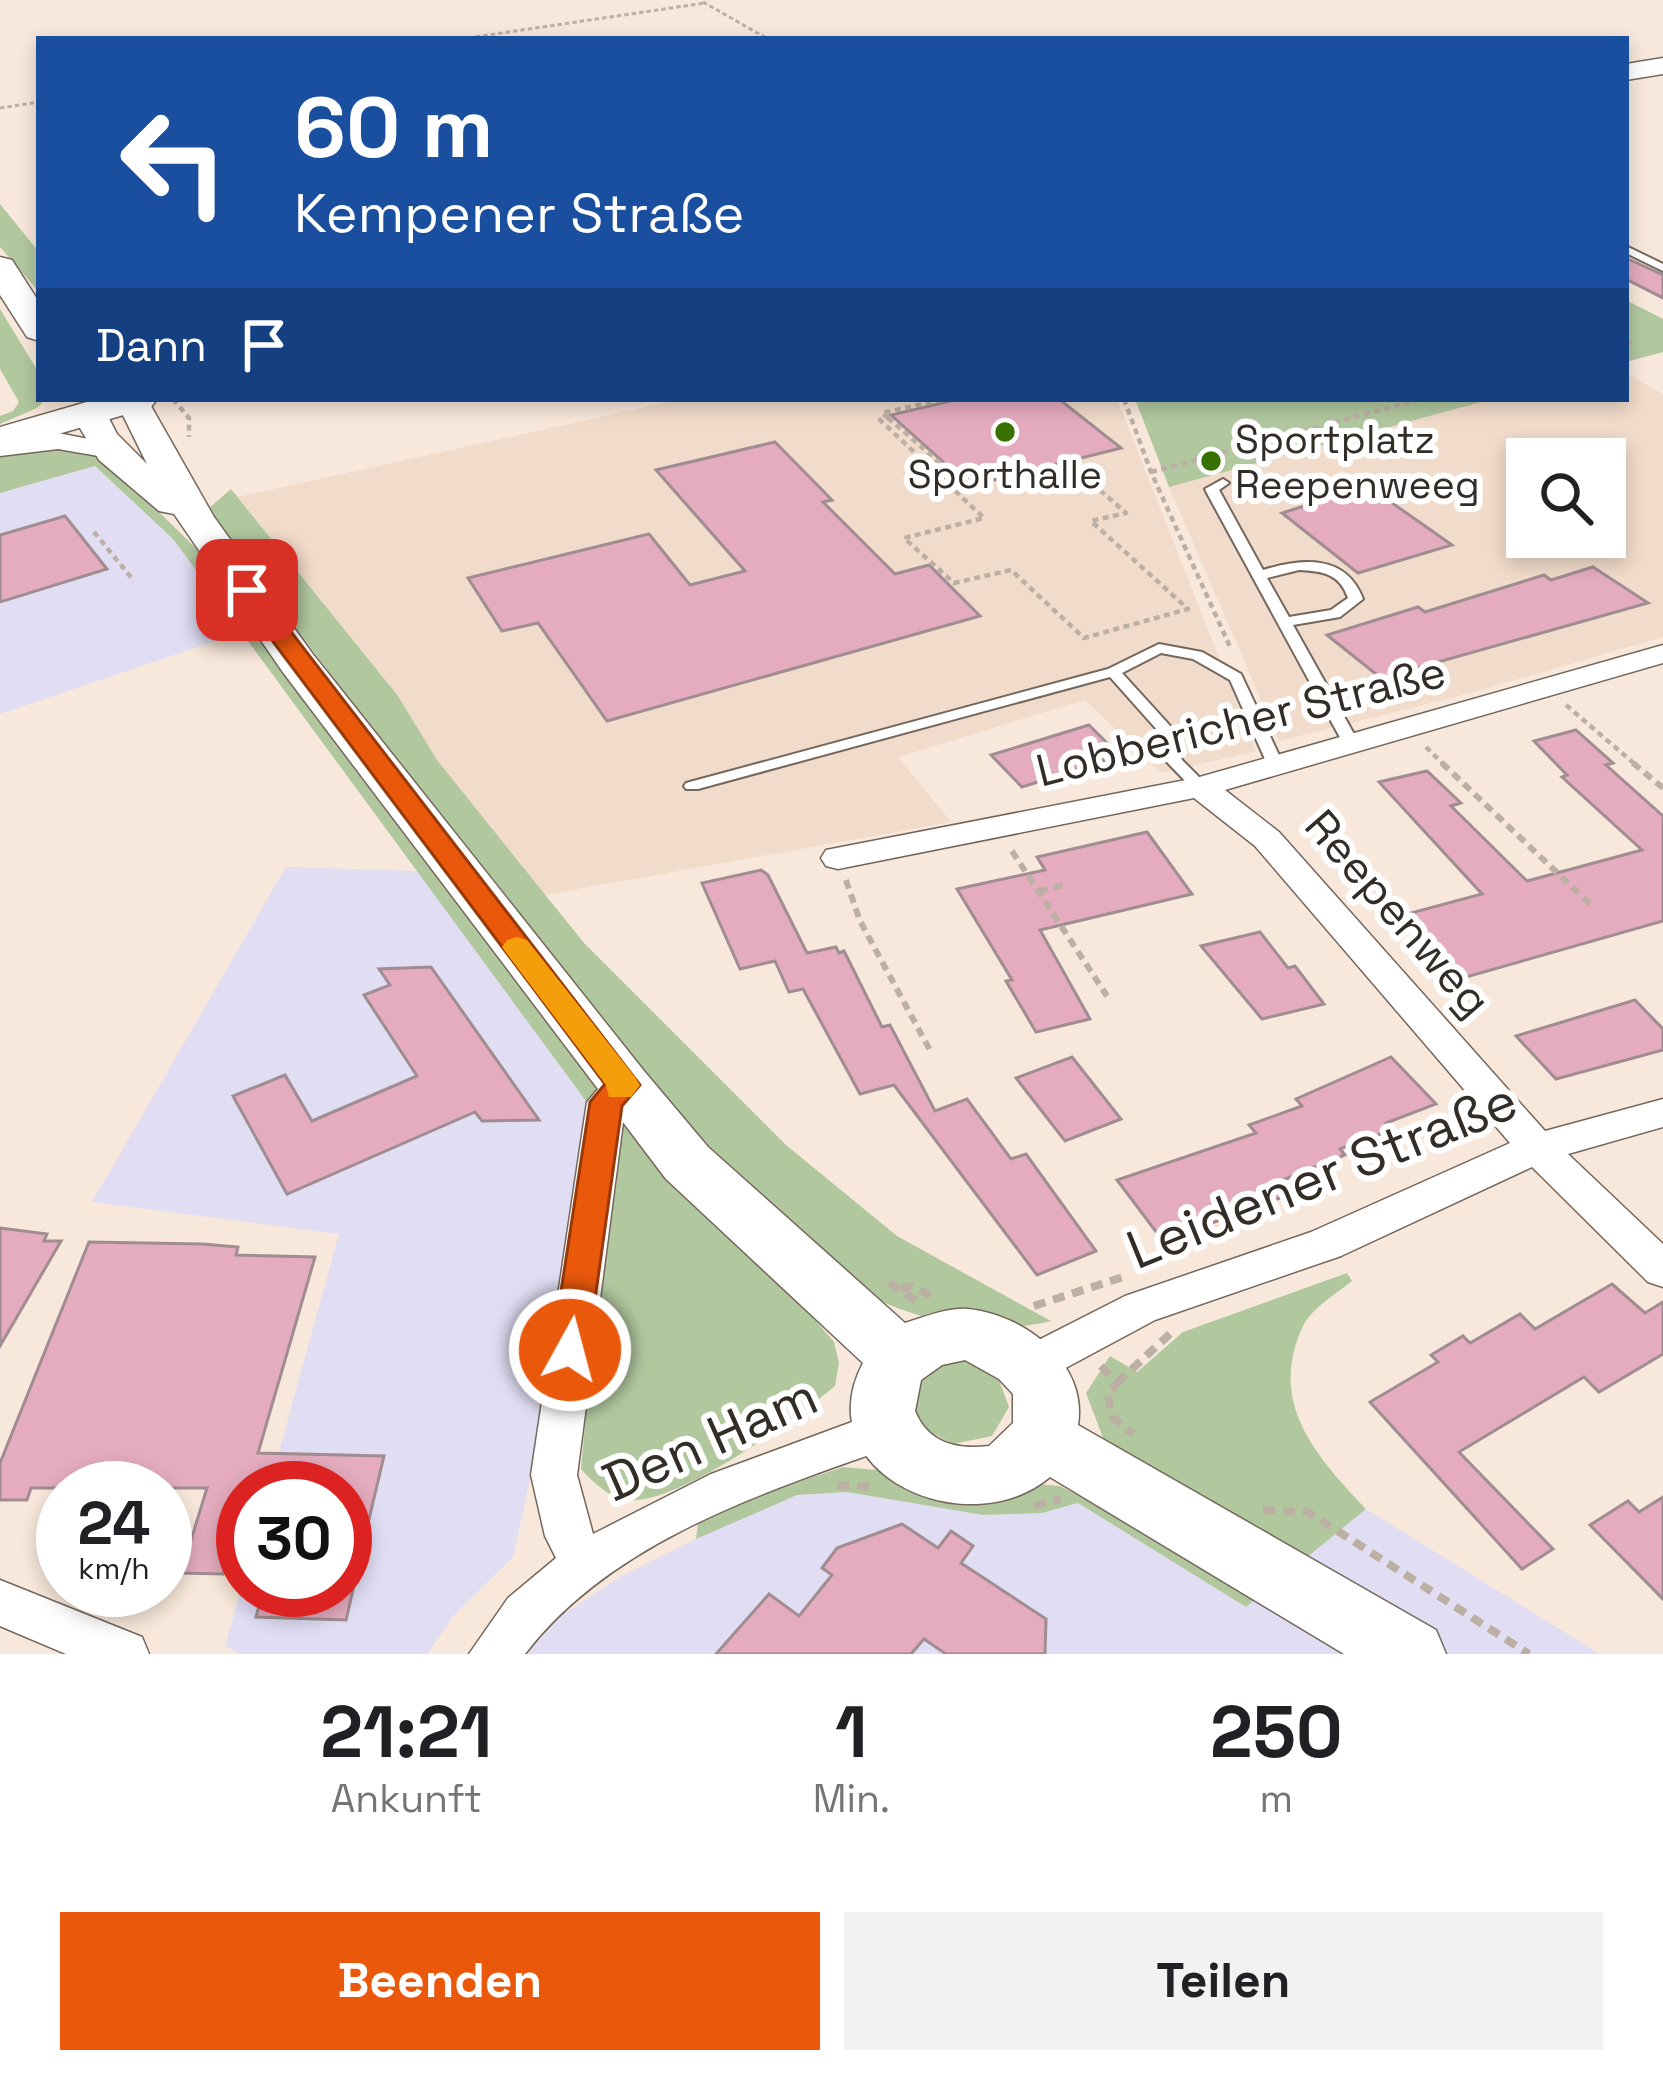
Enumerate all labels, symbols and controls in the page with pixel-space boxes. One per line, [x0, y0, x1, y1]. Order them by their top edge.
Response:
text: 60 m [294, 74, 493, 182]
icon: left [96, 84, 252, 240]
text: Kempener Straße [294, 179, 745, 248]
icon: arrive [231, 312, 297, 378]
text: Dann [96, 317, 207, 374]
place label: Sportplatz Reepenweeg [1235, 415, 1480, 509]
marker: Sporthalle [992, 419, 1018, 445]
map controls [1506, 438, 1626, 558]
button: search [1506, 438, 1626, 558]
marker: Sportplatz Reepenweeg [1198, 448, 1224, 474]
place label: Sporthalle [908, 450, 1102, 499]
pin [196, 539, 298, 641]
icon: arrive [214, 557, 280, 623]
street label: Lobbericher Straße [1030, 643, 1452, 799]
street label: Reepenweg [1293, 798, 1503, 1028]
street label: Leidener Straße [1117, 1065, 1527, 1285]
position arrow [507, 1287, 633, 1413]
street label: Den Ham [592, 1361, 828, 1517]
speed limit sign: 30 [216, 1461, 372, 1617]
text: 24 [78, 1485, 150, 1562]
text: km/h [78, 1549, 150, 1588]
text: 21:21 [320, 1686, 492, 1778]
text: 1 [835, 1686, 868, 1778]
text: 250 [1210, 1686, 1343, 1778]
text: Ankunft [331, 1774, 482, 1823]
text: Min. [813, 1774, 890, 1823]
text: m [1260, 1774, 1293, 1823]
button: Beenden [60, 1912, 820, 2050]
button: Teilen [844, 1912, 1603, 2050]

